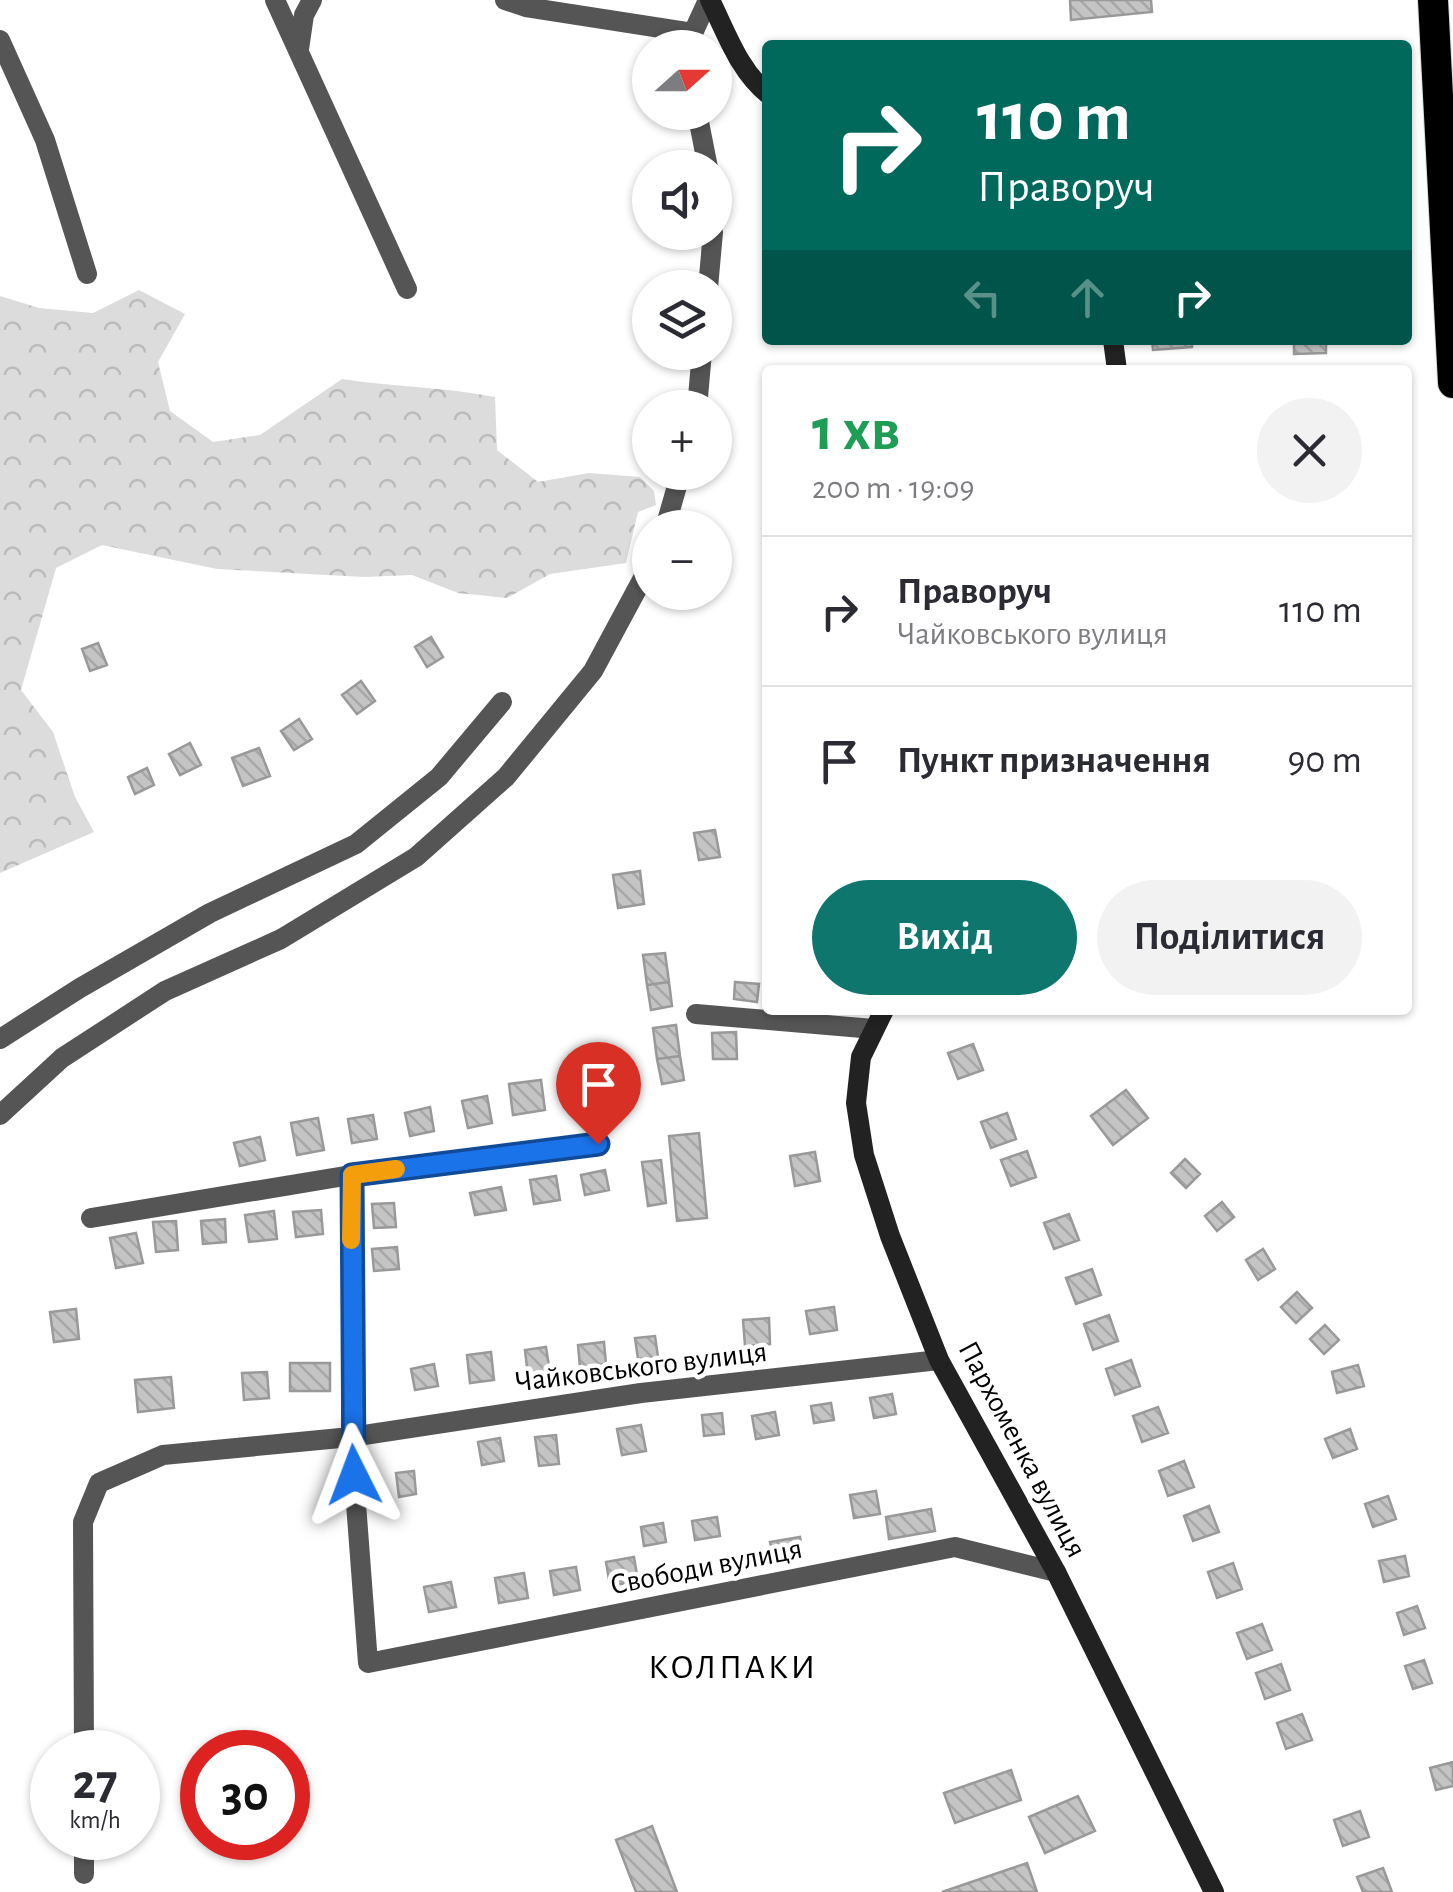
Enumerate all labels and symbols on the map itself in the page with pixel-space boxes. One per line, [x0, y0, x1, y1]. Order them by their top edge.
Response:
north arrow [632, 30, 732, 130]
pin [556, 1042, 641, 1145]
street label: Чайковського вулиця [513, 1337, 769, 1397]
street label: Пархоменка вулиця [953, 1337, 1092, 1562]
position arrow [302, 1423, 406, 1527]
street label: Свободи вулиця [608, 1534, 805, 1600]
district label: КОЛПАКИ [648, 1650, 818, 1685]
speed limit sign: 30 [180, 1730, 310, 1860]

